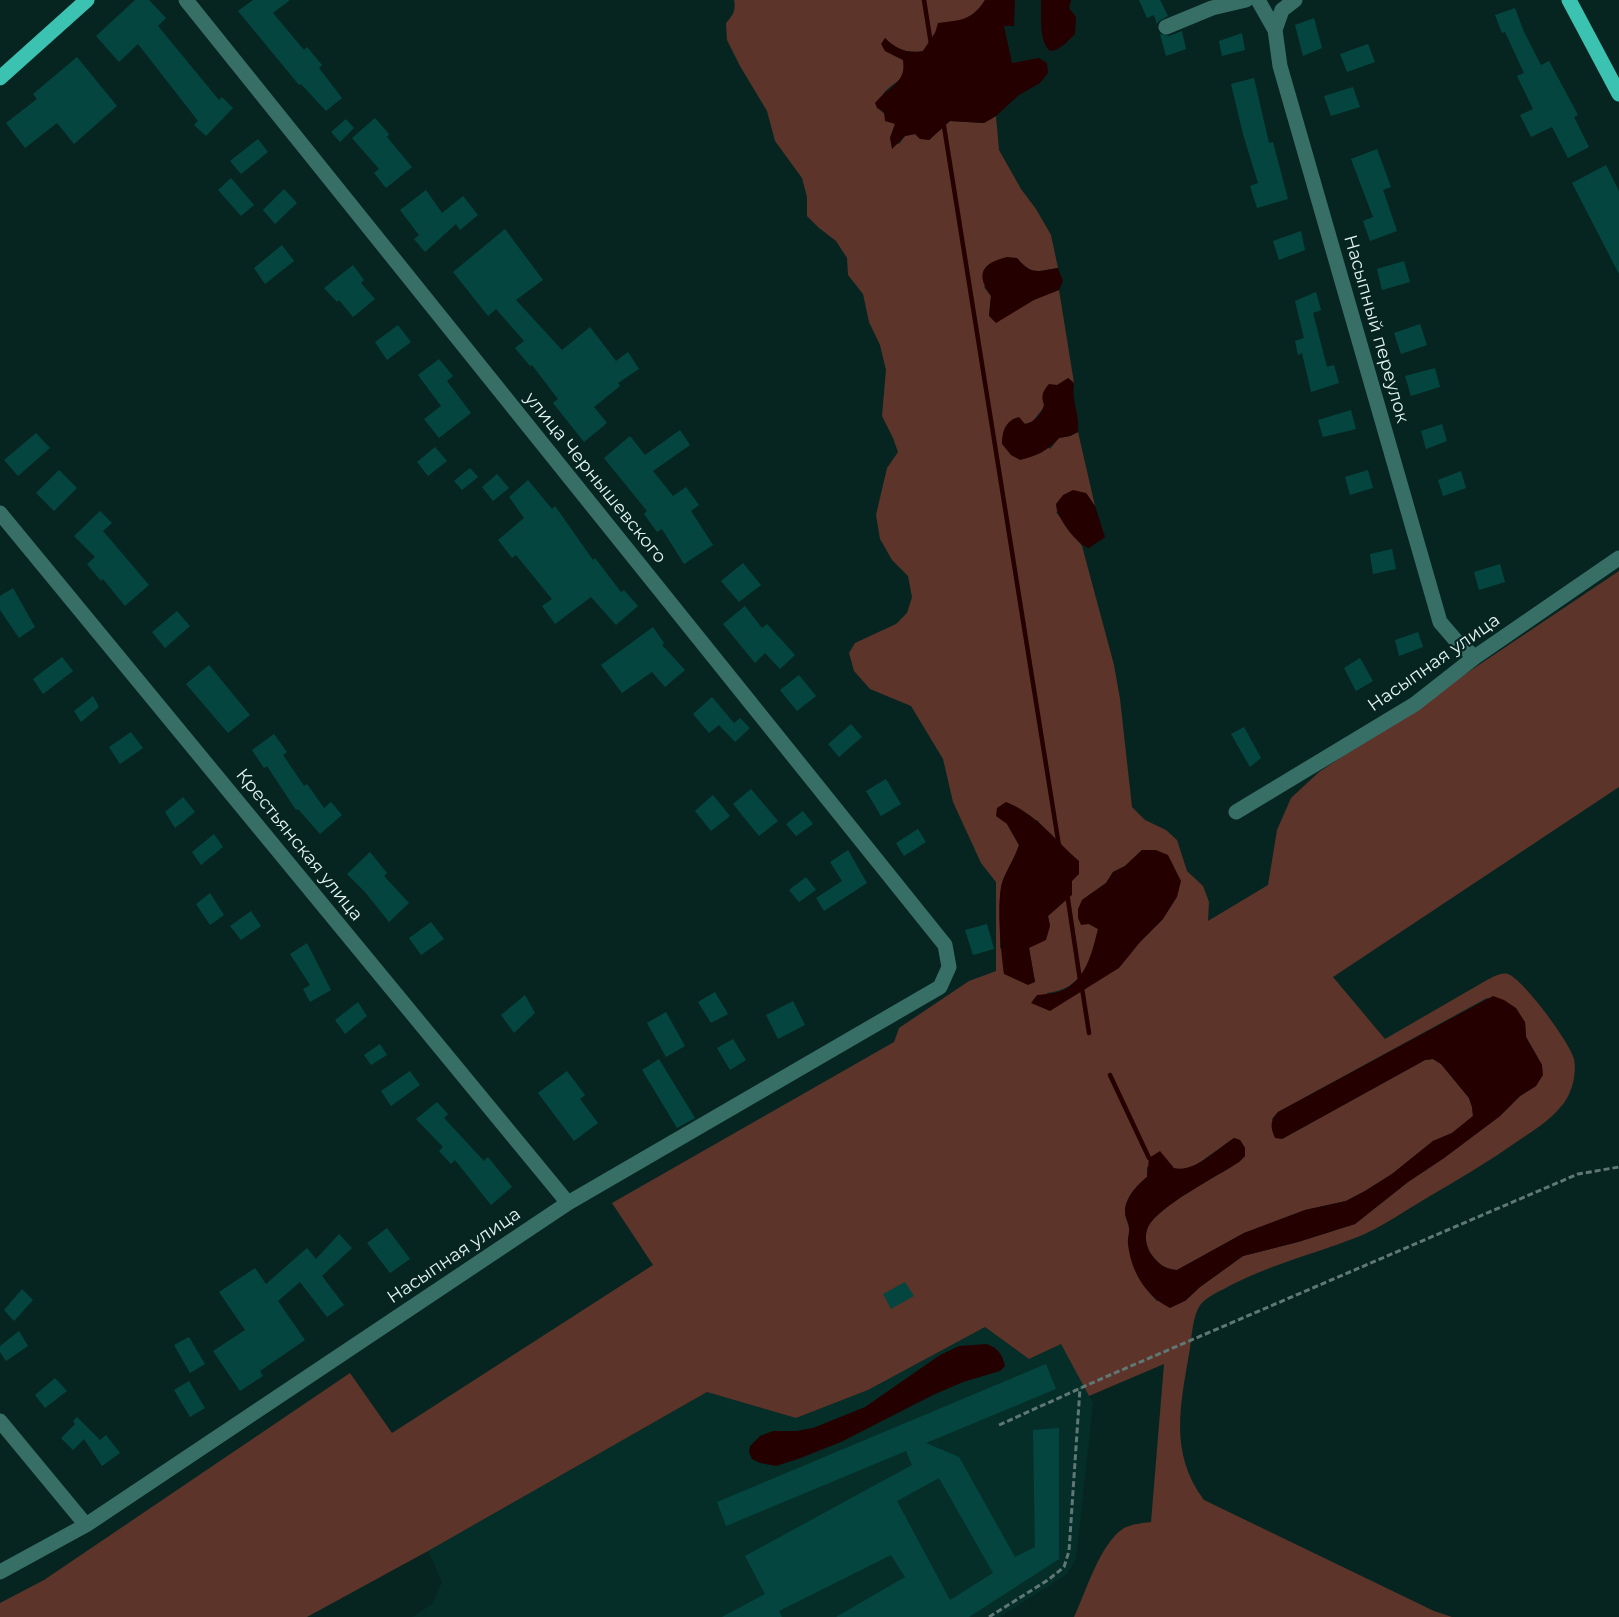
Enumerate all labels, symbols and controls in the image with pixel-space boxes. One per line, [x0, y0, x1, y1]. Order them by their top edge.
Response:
street label: Насыпный переулок [1339, 233, 1413, 425]
street label: улица Чернышевского [519, 388, 671, 568]
street label: Насыпная улица [1364, 609, 1504, 717]
street label: Крестьянская улица [231, 765, 367, 925]
street label: Насыпная улица [383, 1203, 525, 1309]

